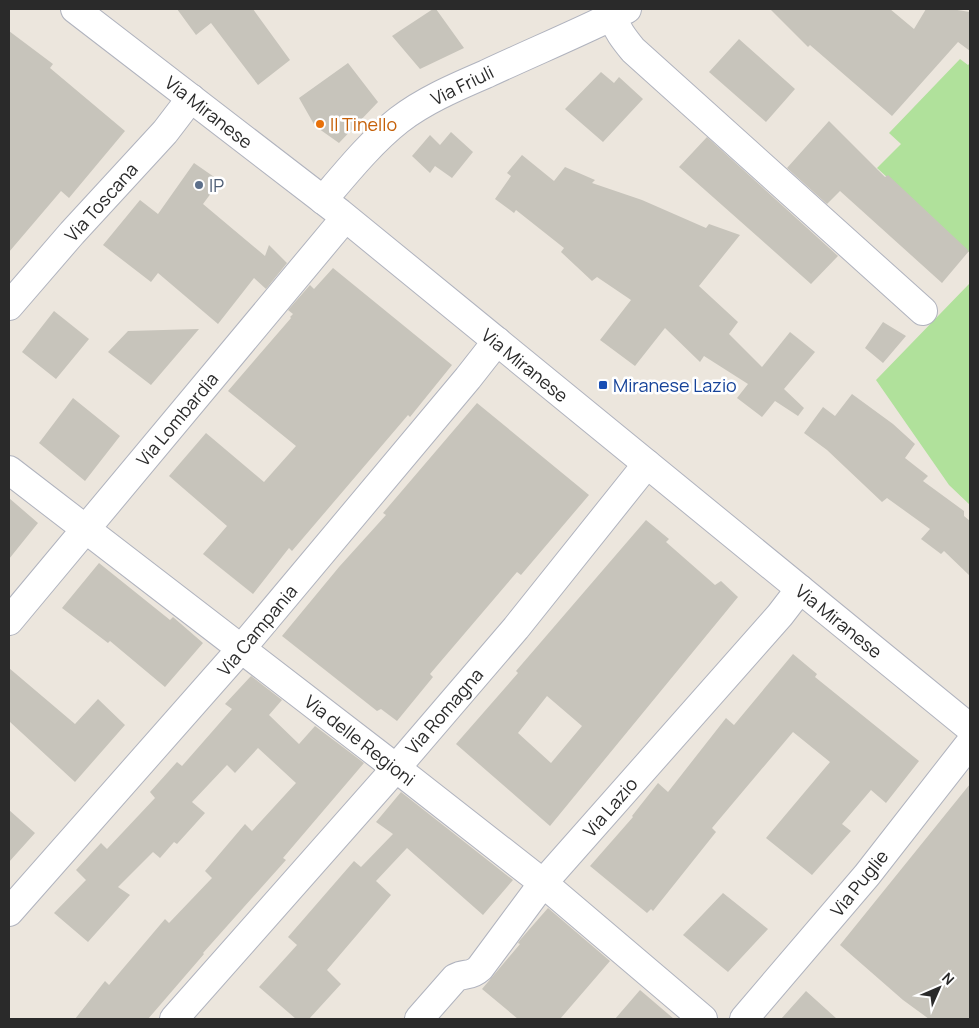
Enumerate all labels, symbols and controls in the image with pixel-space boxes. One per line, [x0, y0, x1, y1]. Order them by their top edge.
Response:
street label: Via Friuli [427, 59, 497, 111]
street label: Via Miranese [160, 70, 258, 154]
place label: Il Tinello [330, 112, 397, 136]
marker: Il Tinello [314, 118, 326, 130]
street label: Via Toscana [59, 157, 143, 247]
place label: IP [209, 173, 224, 197]
marker: IP [193, 179, 205, 191]
street label: Via Miranese [477, 323, 573, 407]
street label: Via Lombardia [131, 367, 223, 471]
place label: Miranese Lazio [613, 373, 737, 397]
marker: Miranese Lazio [597, 379, 609, 391]
street label: Via Campania [212, 579, 302, 681]
street label: Via Miranese [791, 579, 887, 663]
street label: Via Romagna [400, 663, 488, 759]
street label: Via delle Regioni [300, 689, 420, 791]
street label: Via Lazio [577, 772, 643, 842]
street label: Via Puglie [825, 845, 893, 921]
north arrow [914, 963, 964, 1013]
text: N [938, 968, 959, 989]

